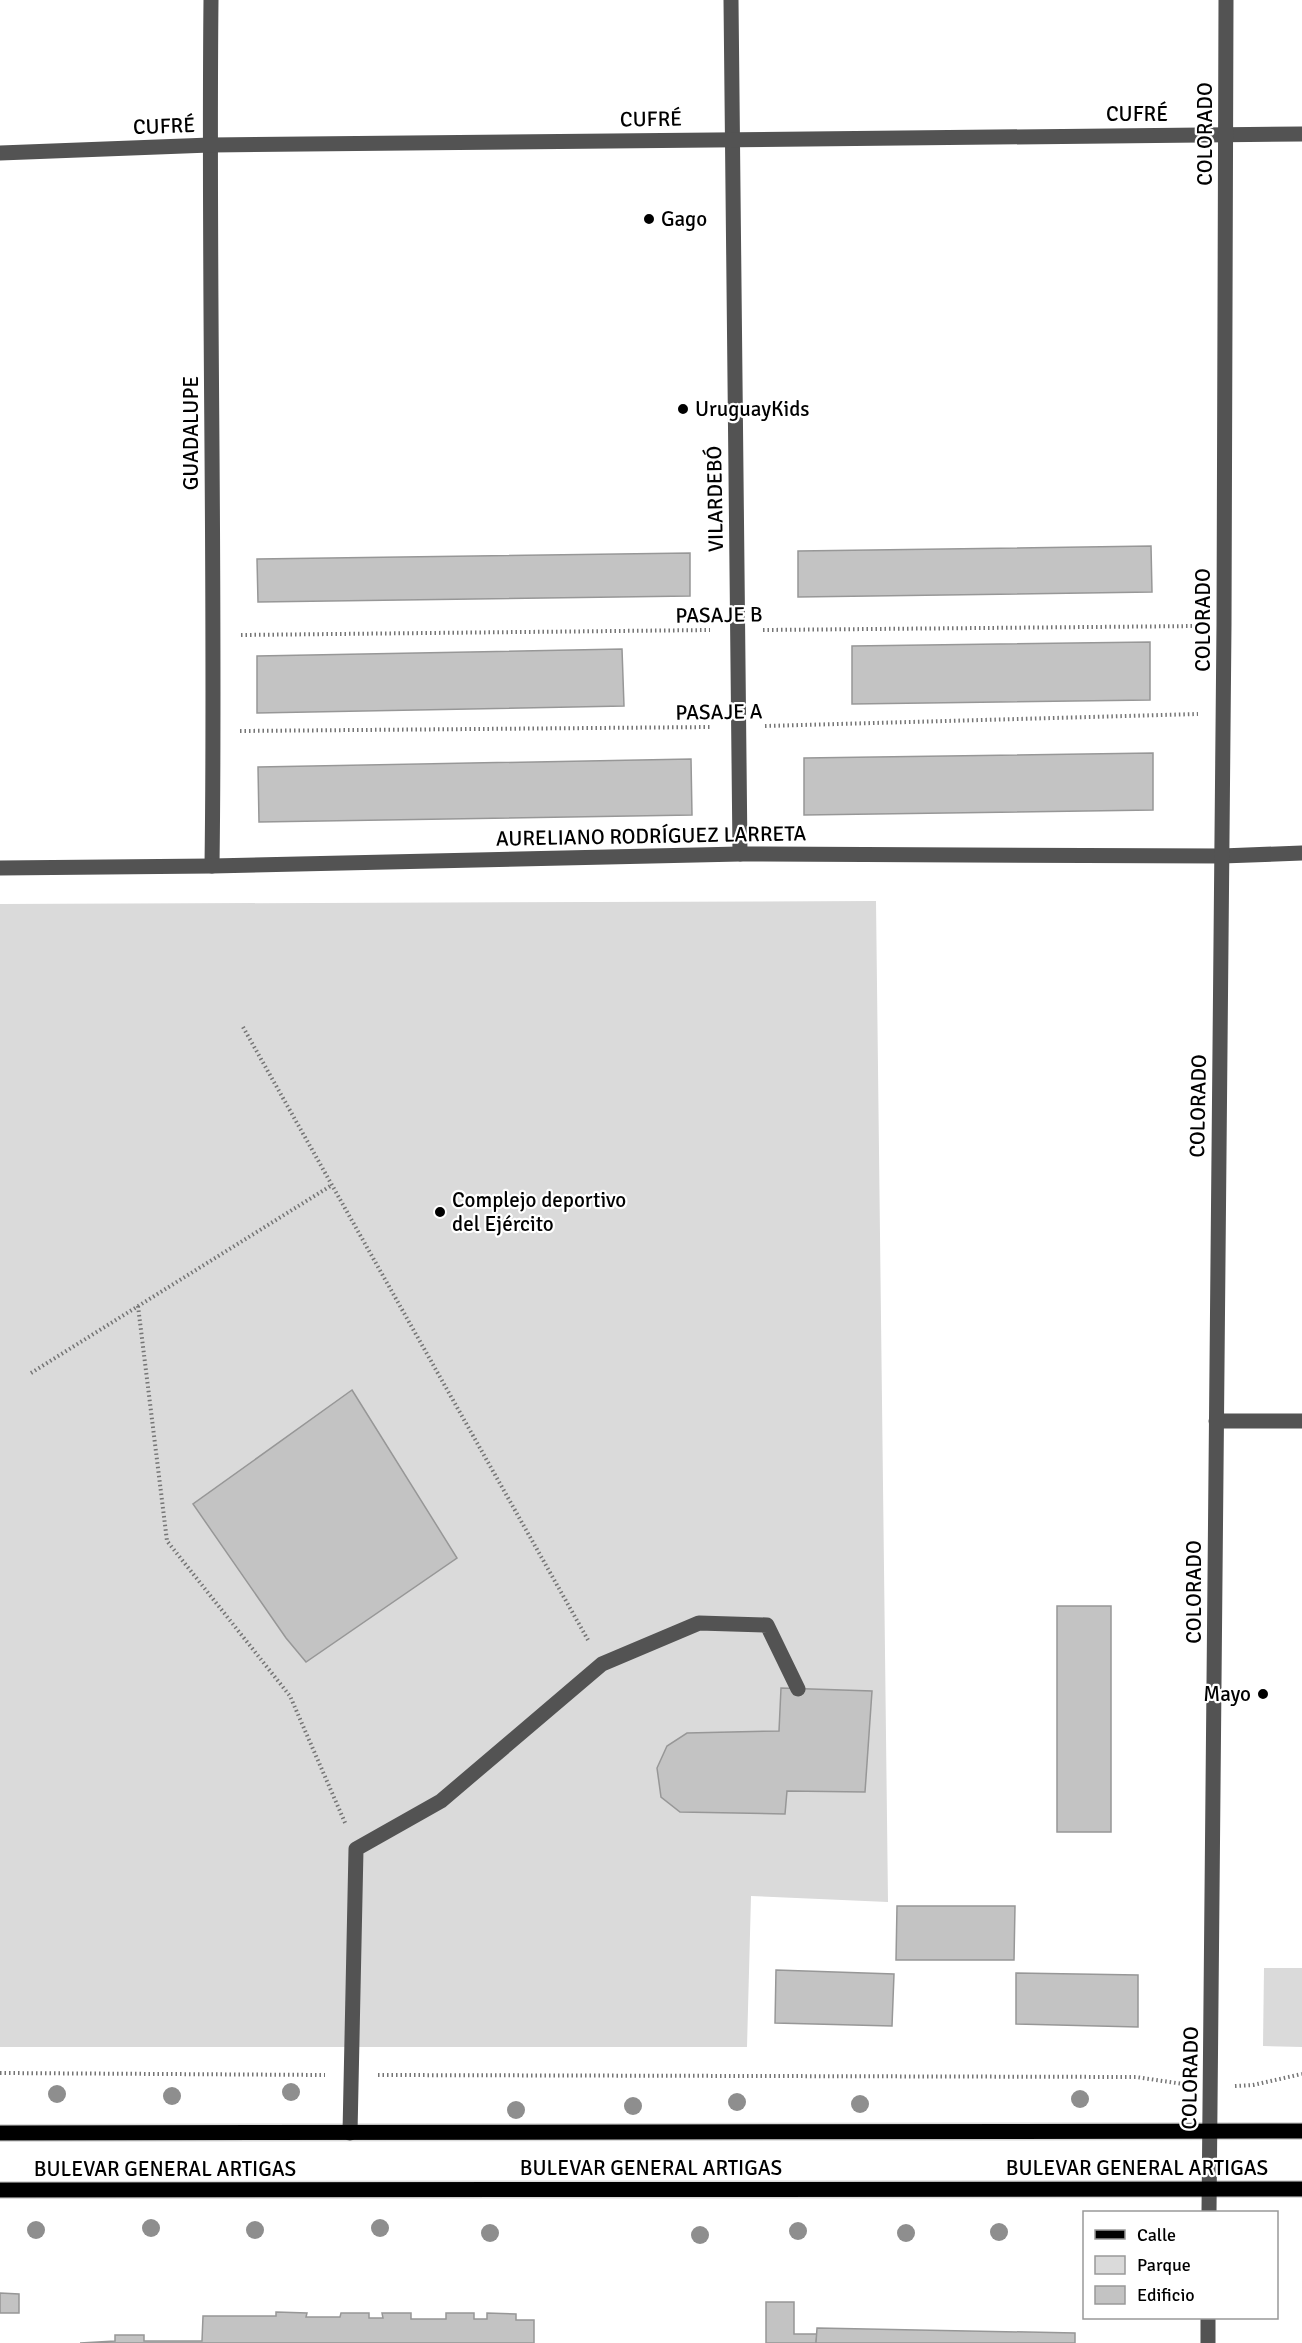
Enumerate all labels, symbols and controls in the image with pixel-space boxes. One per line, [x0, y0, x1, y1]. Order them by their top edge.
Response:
street label: COLORADO [1192, 82, 1218, 186]
street label: CUFRÉ [1106, 101, 1168, 127]
street label: CUFRÉ [620, 105, 682, 133]
street label: CUFRÉ [132, 112, 196, 140]
place label: Gago [661, 206, 707, 232]
marker: Gago [642, 212, 656, 226]
street label: GUADALUPE [178, 376, 204, 490]
place label: UruguayKids [695, 396, 810, 422]
marker: UruguayKids [676, 402, 690, 416]
street label: VILARDEBÓ [701, 446, 729, 552]
street label: COLORADO [1190, 568, 1216, 672]
street label: PASAJE B [675, 601, 763, 629]
street label: PASAJE A [675, 698, 763, 726]
street label: AURELIANO RODRÍGUEZ LARRETA [496, 820, 807, 852]
street label: COLORADO [1184, 1054, 1212, 1158]
place label: Complejo deportivo del Ejército [452, 1187, 626, 1237]
marker: Complejo deportivo del Ejército [433, 1205, 447, 1219]
street label: COLORADO [1181, 1540, 1207, 1644]
place label: Mayo [1203, 1681, 1251, 1707]
marker: Mayo [1256, 1687, 1270, 1701]
street label: COLORADO [1176, 2026, 1204, 2130]
street label: BULEVAR GENERAL ARTIGAS [520, 2155, 782, 2181]
street label: BULEVAR GENERAL ARTIGAS [1006, 2155, 1268, 2181]
street label: BULEVAR GENERAL ARTIGAS [34, 2156, 296, 2182]
legend [1083, 2211, 1278, 2319]
text: Calle [1137, 2224, 1176, 2246]
text: Parque [1137, 2254, 1191, 2276]
text: Edificio [1137, 2284, 1195, 2306]

